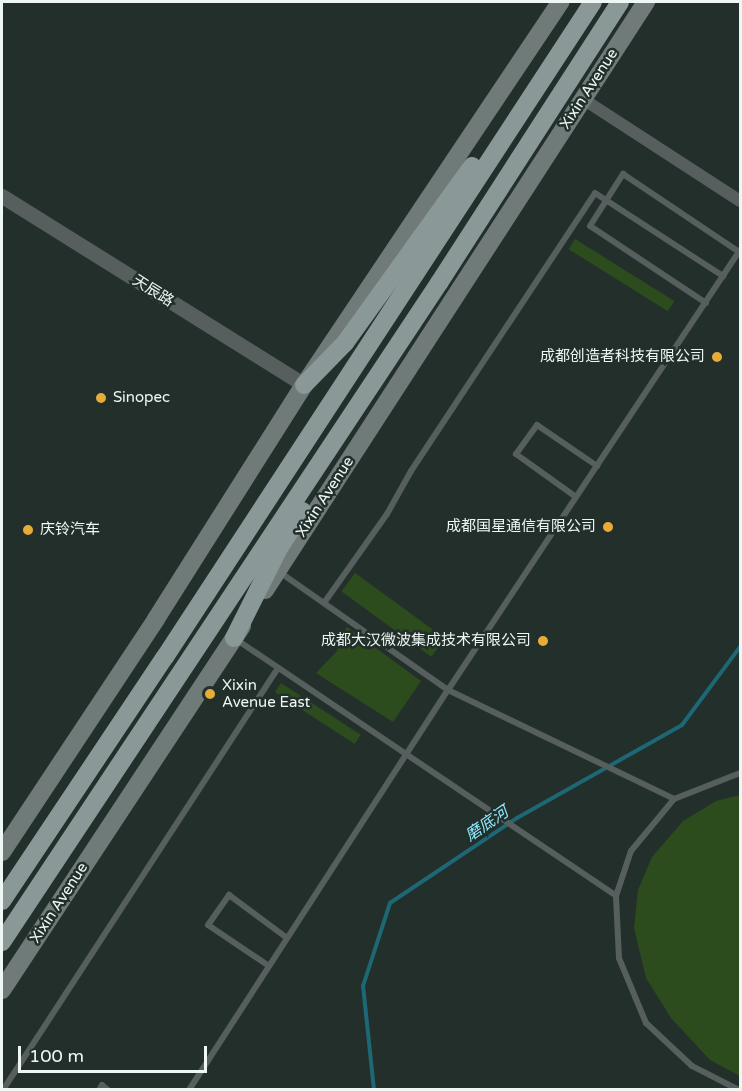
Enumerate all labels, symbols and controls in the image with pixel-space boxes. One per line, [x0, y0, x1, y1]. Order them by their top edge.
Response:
street label: Xixin Avenue [556, 45, 622, 133]
street label: 天辰路 [129, 271, 177, 311]
place label: 成都创造者科技有限公司 [540, 348, 705, 366]
marker: 成都创造者科技有限公司 [710, 350, 724, 364]
place label: Sinopec [113, 389, 170, 407]
marker: Sinopec [94, 391, 108, 405]
street label: Xixin Avenue [292, 453, 358, 541]
place label: 成都国星通信有限公司 [446, 518, 596, 536]
marker: 成都国星通信有限公司 [601, 520, 615, 534]
place label: 庆铃汽车 [40, 521, 100, 539]
marker: 庆铃汽车 [21, 523, 35, 537]
place label: 成都大汉微波集成技术有限公司 [321, 632, 531, 650]
marker: 成都大汉微波集成技术有限公司 [536, 634, 550, 648]
place label: Xixin Avenue East [222, 676, 310, 711]
marker: Xixin Avenue East [203, 687, 217, 701]
water label: 磨底河 [462, 803, 512, 845]
street label: Xixin Avenue [26, 859, 92, 947]
scale bar [21, 1034, 210, 1072]
text: 100 m [29, 1045, 84, 1067]

